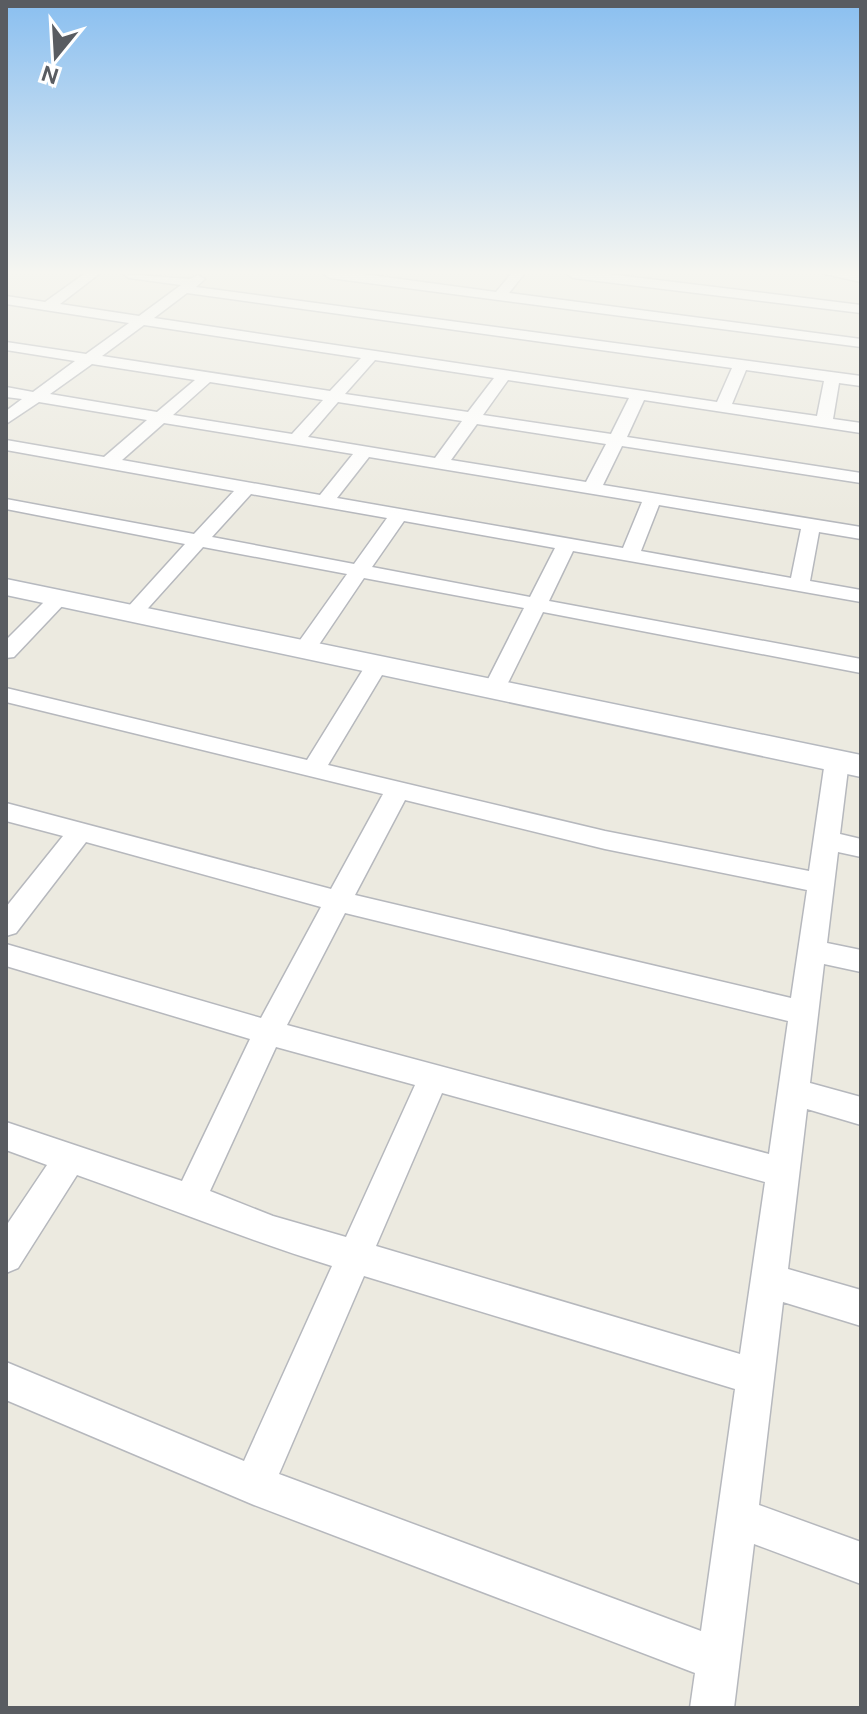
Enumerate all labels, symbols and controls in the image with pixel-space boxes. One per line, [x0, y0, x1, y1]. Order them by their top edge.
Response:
north arrow [16, 16, 96, 96]
text: N [38, 58, 62, 91]

